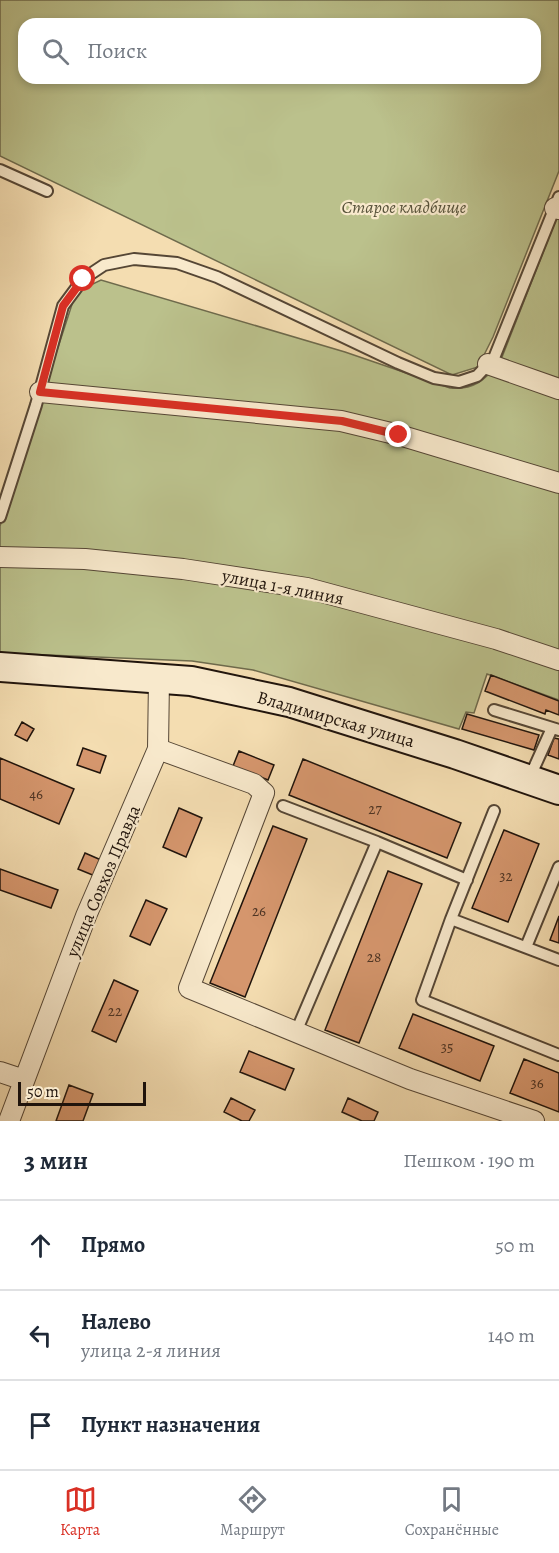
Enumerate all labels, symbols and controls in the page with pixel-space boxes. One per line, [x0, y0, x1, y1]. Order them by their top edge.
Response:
search box [18, 18, 541, 84]
icon: search [39, 35, 72, 68]
text: Поиск [87, 36, 147, 66]
park label: Старое кладбище [342, 195, 467, 219]
route start [69, 265, 95, 291]
route end [385, 421, 411, 447]
street label: улица 1-я линия [219, 563, 346, 611]
street label: Владимирская улица [254, 685, 418, 753]
house number: 46 [29, 784, 43, 804]
house number: 27 [368, 799, 382, 819]
street label: улица Совхоз Правда [60, 801, 146, 962]
house number: 32 [499, 866, 513, 886]
house number: 26 [252, 901, 266, 921]
house number: 28 [367, 947, 381, 967]
house number: 22 [108, 1001, 122, 1021]
house number: 35 [441, 1037, 453, 1057]
house number: 36 [530, 1073, 544, 1093]
scale bar [18, 1079, 146, 1106]
text: 50 m [27, 1081, 59, 1103]
text: 3 мин [24, 1143, 88, 1178]
text: Пешком · 190 m [403, 1147, 535, 1174]
icon: ahead [24, 1229, 57, 1262]
text: Прямо [81, 1230, 145, 1260]
text: 50 m [495, 1232, 535, 1259]
text: Налево [81, 1307, 151, 1337]
icon: left [24, 1319, 57, 1352]
text: 140 m [488, 1322, 535, 1349]
text: улица 2-я линия [81, 1337, 221, 1364]
icon: arrive [24, 1409, 57, 1442]
text: Пункт назначения [81, 1410, 260, 1440]
tab: Карта [60, 1483, 100, 1541]
tab: Маршрут [220, 1483, 285, 1541]
tab: Сохранённые [405, 1483, 499, 1541]

